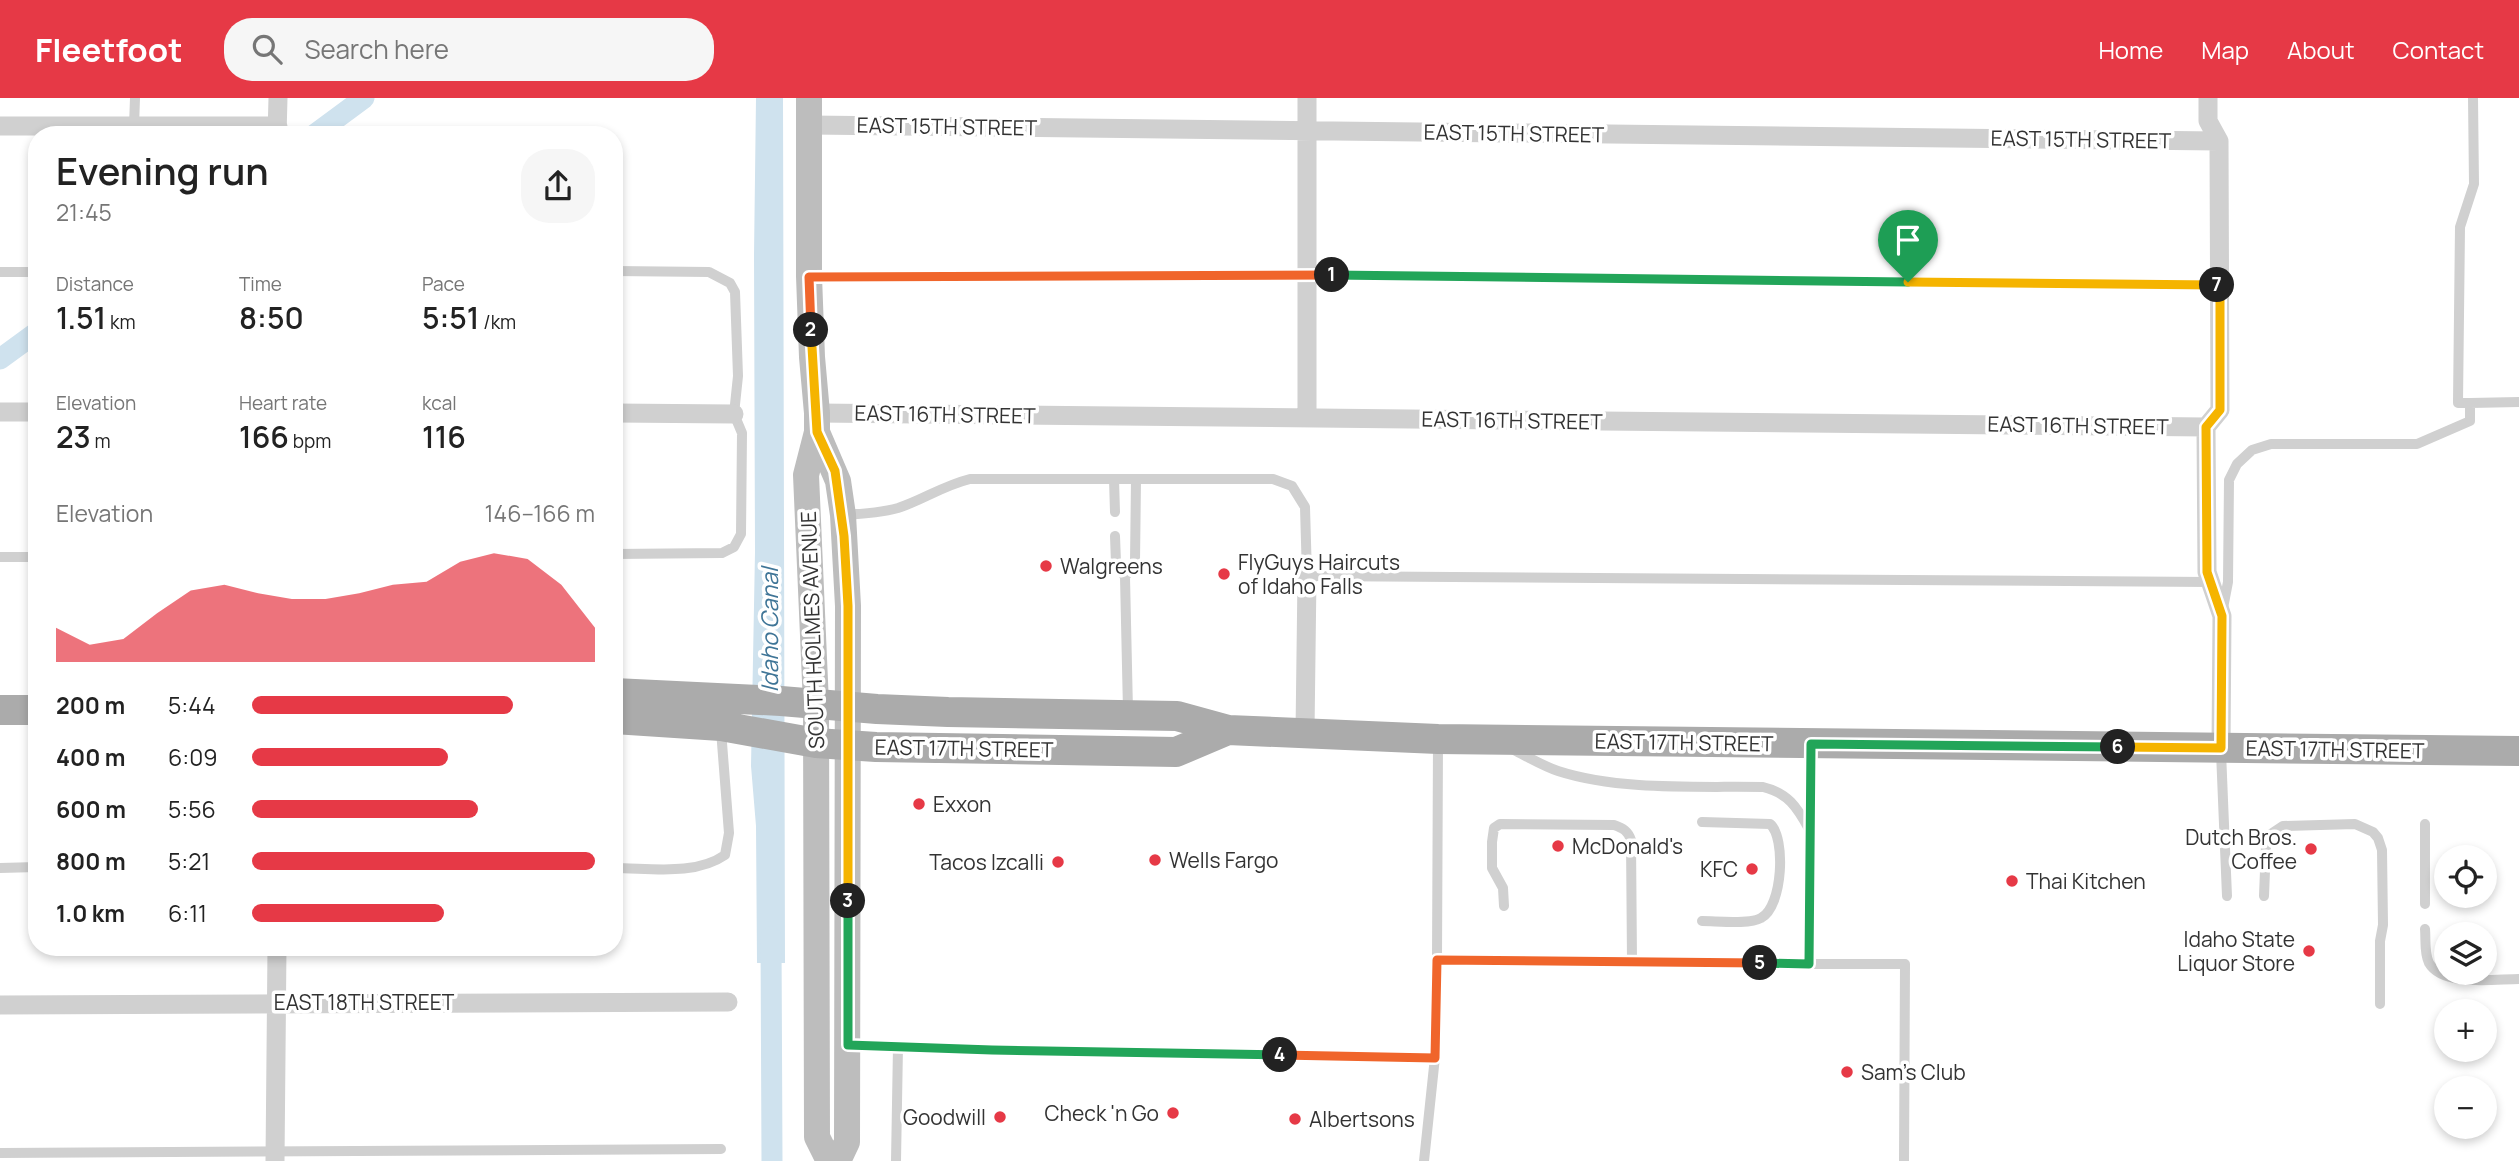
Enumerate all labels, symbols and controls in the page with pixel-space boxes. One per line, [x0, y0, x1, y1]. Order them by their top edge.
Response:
search box [224, 18, 714, 81]
text: Fleetfoot [35, 27, 182, 72]
icon: search [248, 30, 286, 68]
text: Search here [304, 31, 449, 67]
text: Home [2098, 33, 2163, 66]
text: Map [2201, 33, 2249, 66]
text: About [2287, 33, 2355, 66]
text: Contact [2393, 33, 2484, 66]
street label: EAST 15TH STREET [857, 110, 1038, 142]
street label: EAST 15TH STREET [1424, 117, 1605, 149]
street label: EAST 15TH STREET [1991, 123, 2172, 155]
text: Evening run [56, 144, 269, 196]
button: share [521, 149, 595, 223]
text: 21:45 [56, 196, 112, 228]
pin [1878, 210, 1938, 282]
icon: arrive [1889, 221, 1927, 259]
pin: 1 [1314, 258, 1350, 292]
text: 1 [1327, 261, 1336, 287]
pin: 7 [2200, 268, 2234, 302]
text: Distance [56, 271, 134, 297]
text: Time [239, 271, 282, 297]
text: Pace [422, 271, 465, 297]
text: 7 [2211, 271, 2222, 297]
text: 1.51 [56, 297, 106, 338]
text: 8:50 [239, 297, 304, 338]
text: 5:51 [422, 297, 480, 338]
text: km [106, 309, 136, 335]
text: /km [480, 309, 516, 335]
pin: 2 [794, 313, 828, 348]
text: 2 [805, 316, 816, 342]
text: Elevation [56, 390, 136, 416]
text: Heart rate [239, 390, 327, 416]
text: kcal [422, 390, 457, 416]
street label: EAST 16TH STREET [854, 398, 1036, 430]
street label: EAST 16TH STREET [1421, 404, 1603, 436]
street label: EAST 16TH STREET [1987, 409, 2169, 441]
text: 23 [56, 416, 91, 457]
text: 166 [239, 416, 289, 457]
text: 116 [422, 416, 466, 457]
text: m [91, 428, 111, 454]
text: bpm [289, 428, 331, 454]
text: Elevation [56, 497, 153, 529]
text: 146–166 m [485, 497, 595, 529]
street label: SOUTH HOLMES AVENUE [794, 511, 830, 749]
place label: FlyGuys Haircuts of Idaho Falls [1238, 548, 1400, 600]
place label: Walgreens [1060, 552, 1163, 580]
marker: Walgreens [1038, 558, 1054, 574]
water label: Idaho Canal [753, 565, 785, 692]
marker: FlyGuys Haircuts of Idaho Falls [1216, 566, 1232, 582]
text: 200 m [56, 689, 125, 721]
text: 5:44 [168, 689, 216, 721]
street label: EAST 17TH STREET [1594, 726, 1774, 758]
pin: 6 [2100, 730, 2136, 764]
street label: EAST 17TH STREET [874, 732, 1054, 764]
text: 6 [2112, 733, 2123, 759]
street label: EAST 17TH STREET [2245, 733, 2425, 765]
text: 400 m [56, 741, 126, 773]
text: 6:09 [168, 741, 217, 773]
place label: Exxon [933, 790, 992, 818]
text: 600 m [56, 793, 126, 825]
text: 5:56 [168, 793, 216, 825]
marker: Exxon [911, 796, 927, 812]
place label: Dutch Bros. Coffee [2185, 823, 2297, 875]
place label: McDonald's [1572, 832, 1683, 860]
marker: McDonald's [1550, 838, 1566, 854]
marker: Dutch Bros. Coffee [2303, 841, 2319, 857]
text: 800 m [56, 845, 126, 877]
text: 5:21 [168, 845, 210, 877]
map controls [2434, 845, 2497, 1139]
button: locate [2434, 845, 2497, 908]
place label: Wells Fargo [1169, 846, 1279, 874]
place label: Tacos Izcalli [929, 848, 1044, 876]
marker: Wells Fargo [1147, 852, 1163, 868]
marker: Tacos Izcalli [1050, 854, 1066, 870]
place label: KFC [1700, 855, 1738, 883]
marker: KFC [1744, 861, 1760, 877]
place label: Thai Kitchen [2026, 867, 2146, 895]
marker: Thai Kitchen [2004, 873, 2020, 889]
pin: 3 [830, 884, 866, 918]
text: 3 [842, 887, 853, 913]
text: 1.0 km [56, 897, 125, 929]
text: 6:11 [168, 897, 207, 929]
button: layers [2434, 922, 2497, 985]
place label: Idaho State Liquor Store [2177, 925, 2295, 977]
marker: Idaho State Liquor Store [2301, 943, 2317, 959]
pin: 5 [1742, 946, 1778, 980]
text: 5 [1754, 949, 1765, 975]
street label: EAST 18TH STREET [274, 988, 455, 1016]
button: + [2434, 999, 2497, 1062]
pin: 4 [1262, 1038, 1298, 1072]
text: 4 [1274, 1041, 1285, 1067]
place label: Sam's Club [1861, 1058, 1966, 1086]
marker: Sam's Club [1839, 1064, 1855, 1080]
button: − [2434, 1076, 2497, 1139]
place label: Check 'n Go [1045, 1099, 1159, 1127]
place label: Goodwill [903, 1103, 986, 1131]
marker: Check 'n Go [1165, 1105, 1181, 1121]
place label: Albertsons [1309, 1105, 1415, 1133]
marker: Goodwill [992, 1109, 1008, 1125]
marker: Albertsons [1287, 1111, 1303, 1127]

